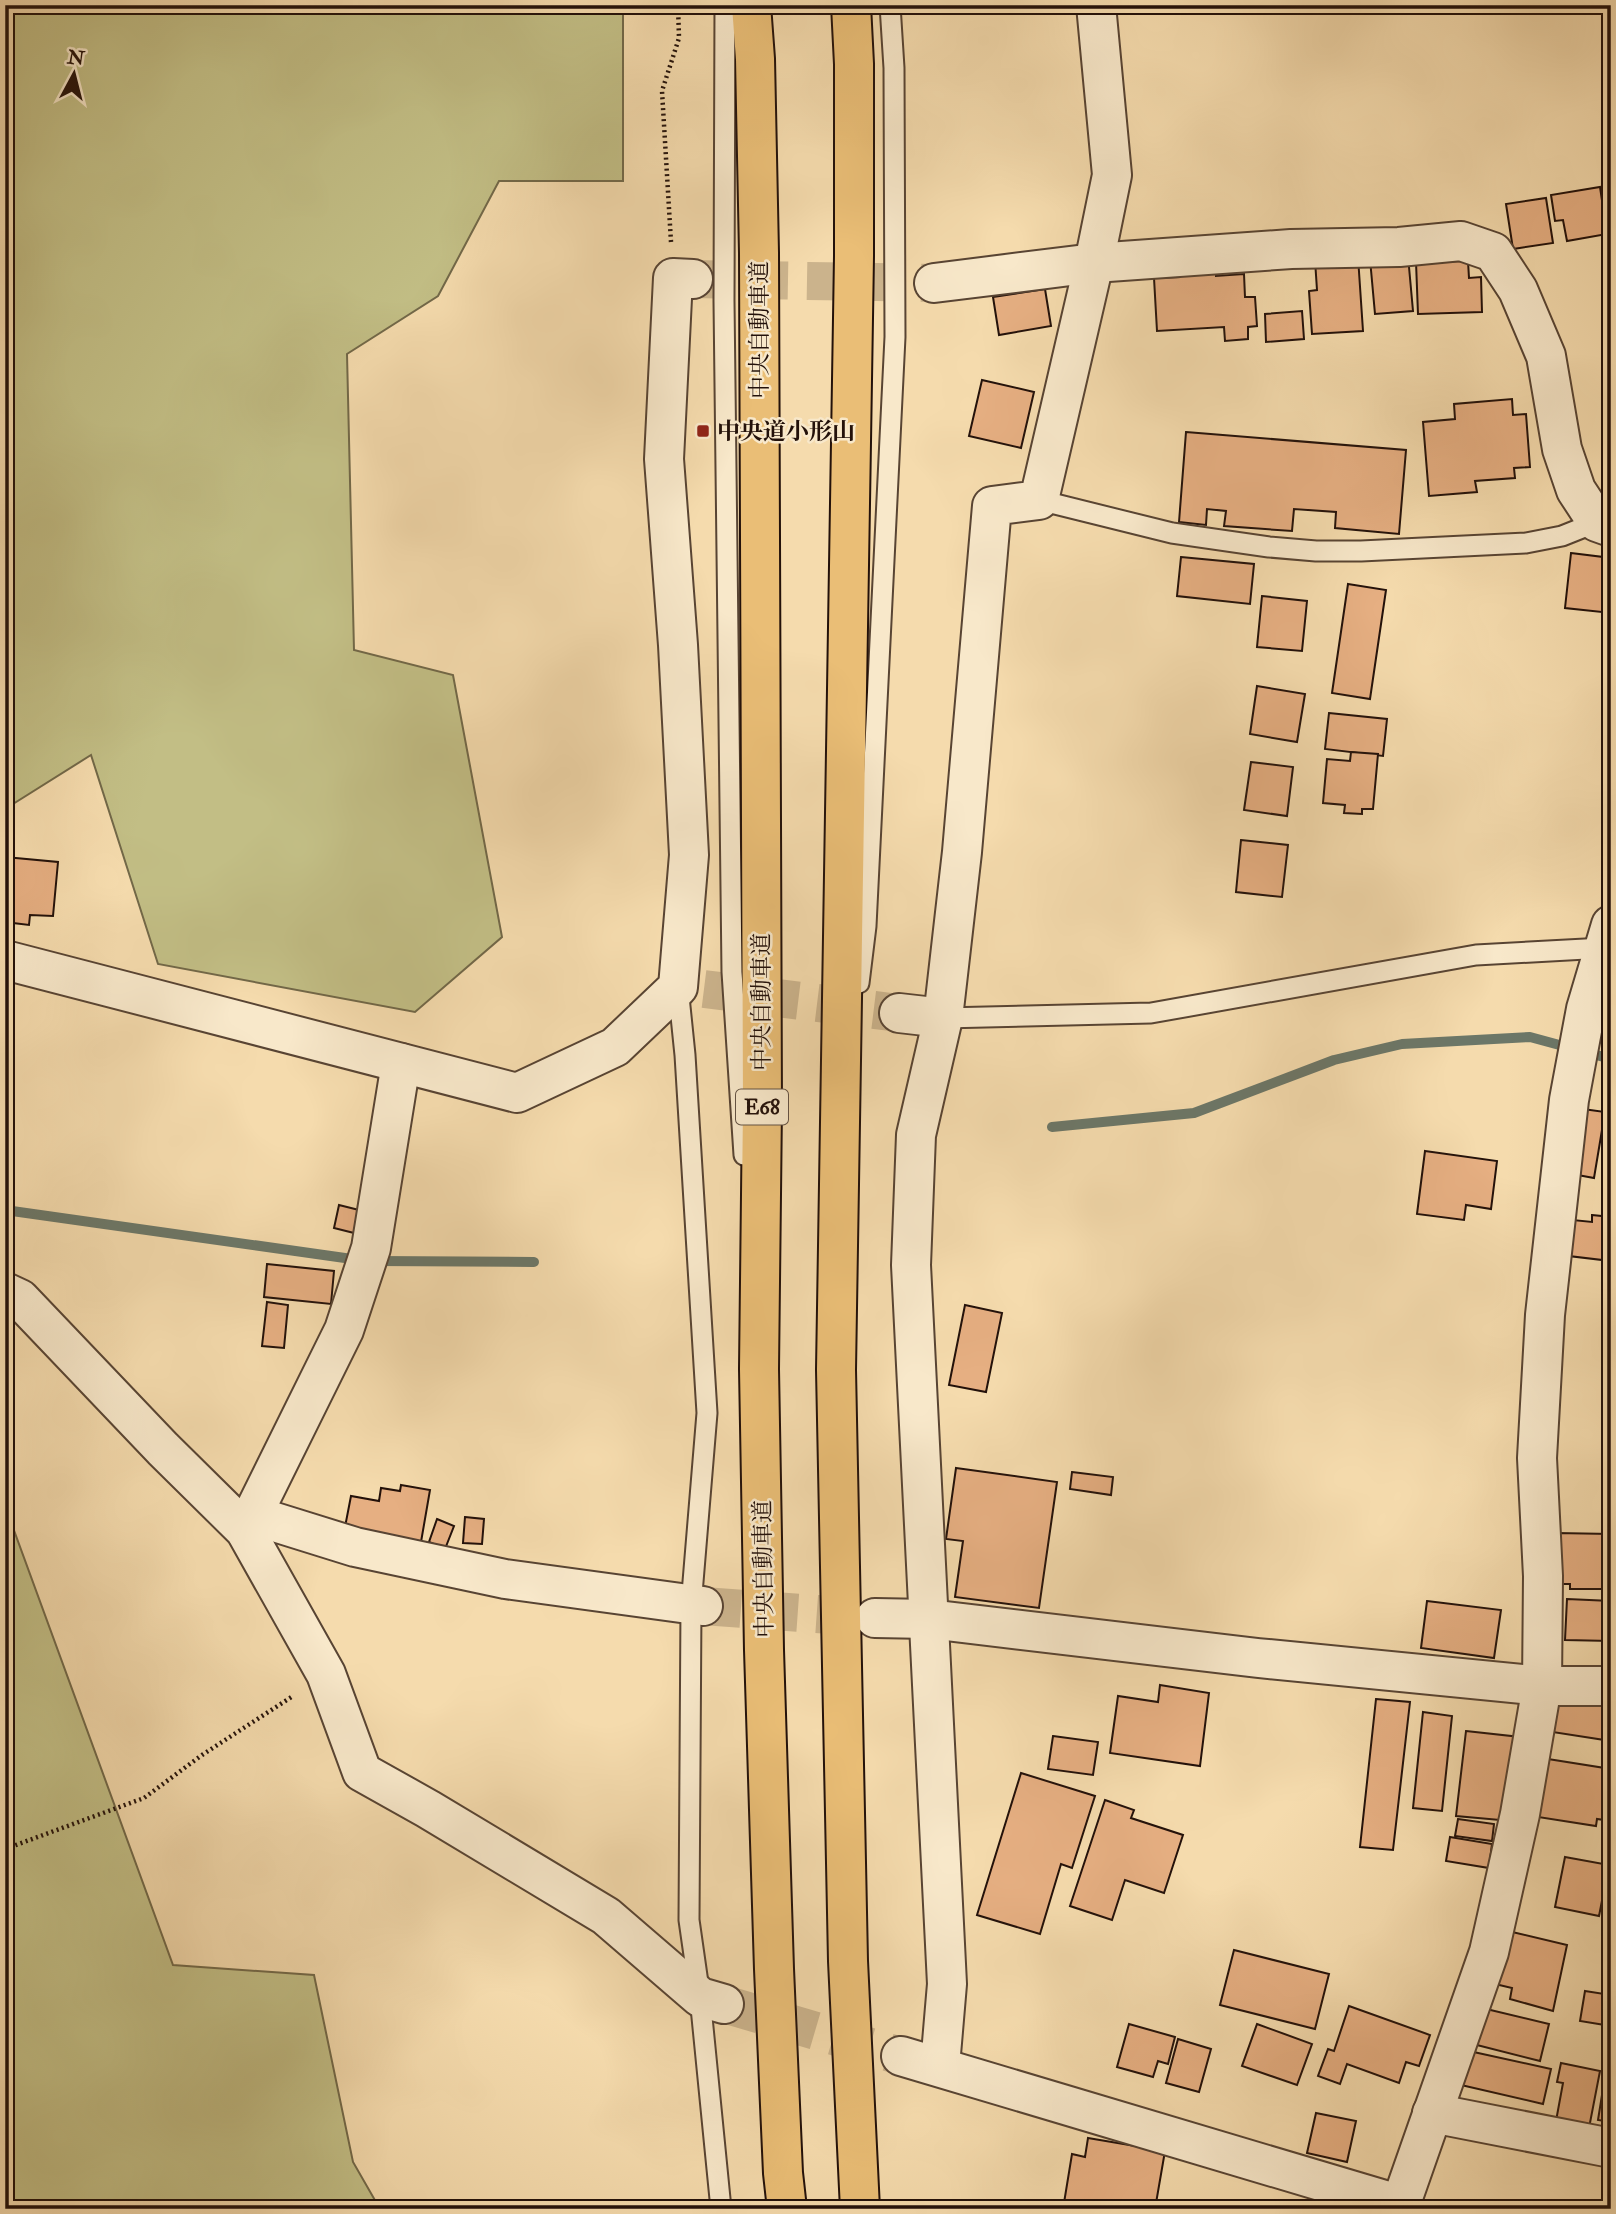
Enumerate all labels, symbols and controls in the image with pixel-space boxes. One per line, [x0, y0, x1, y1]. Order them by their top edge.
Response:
north arrow [38, 38, 108, 108]
text: N [65, 45, 87, 71]
street label: 中央自動車道 [745, 261, 774, 399]
place label: 中央道小形山 [717, 417, 855, 446]
marker: 中央道小形山 [695, 423, 711, 439]
street label: 中央自動車道 [747, 933, 776, 1071]
road number: E68 [736, 1090, 788, 1124]
street label: 中央自動車道 [748, 1500, 779, 1638]

